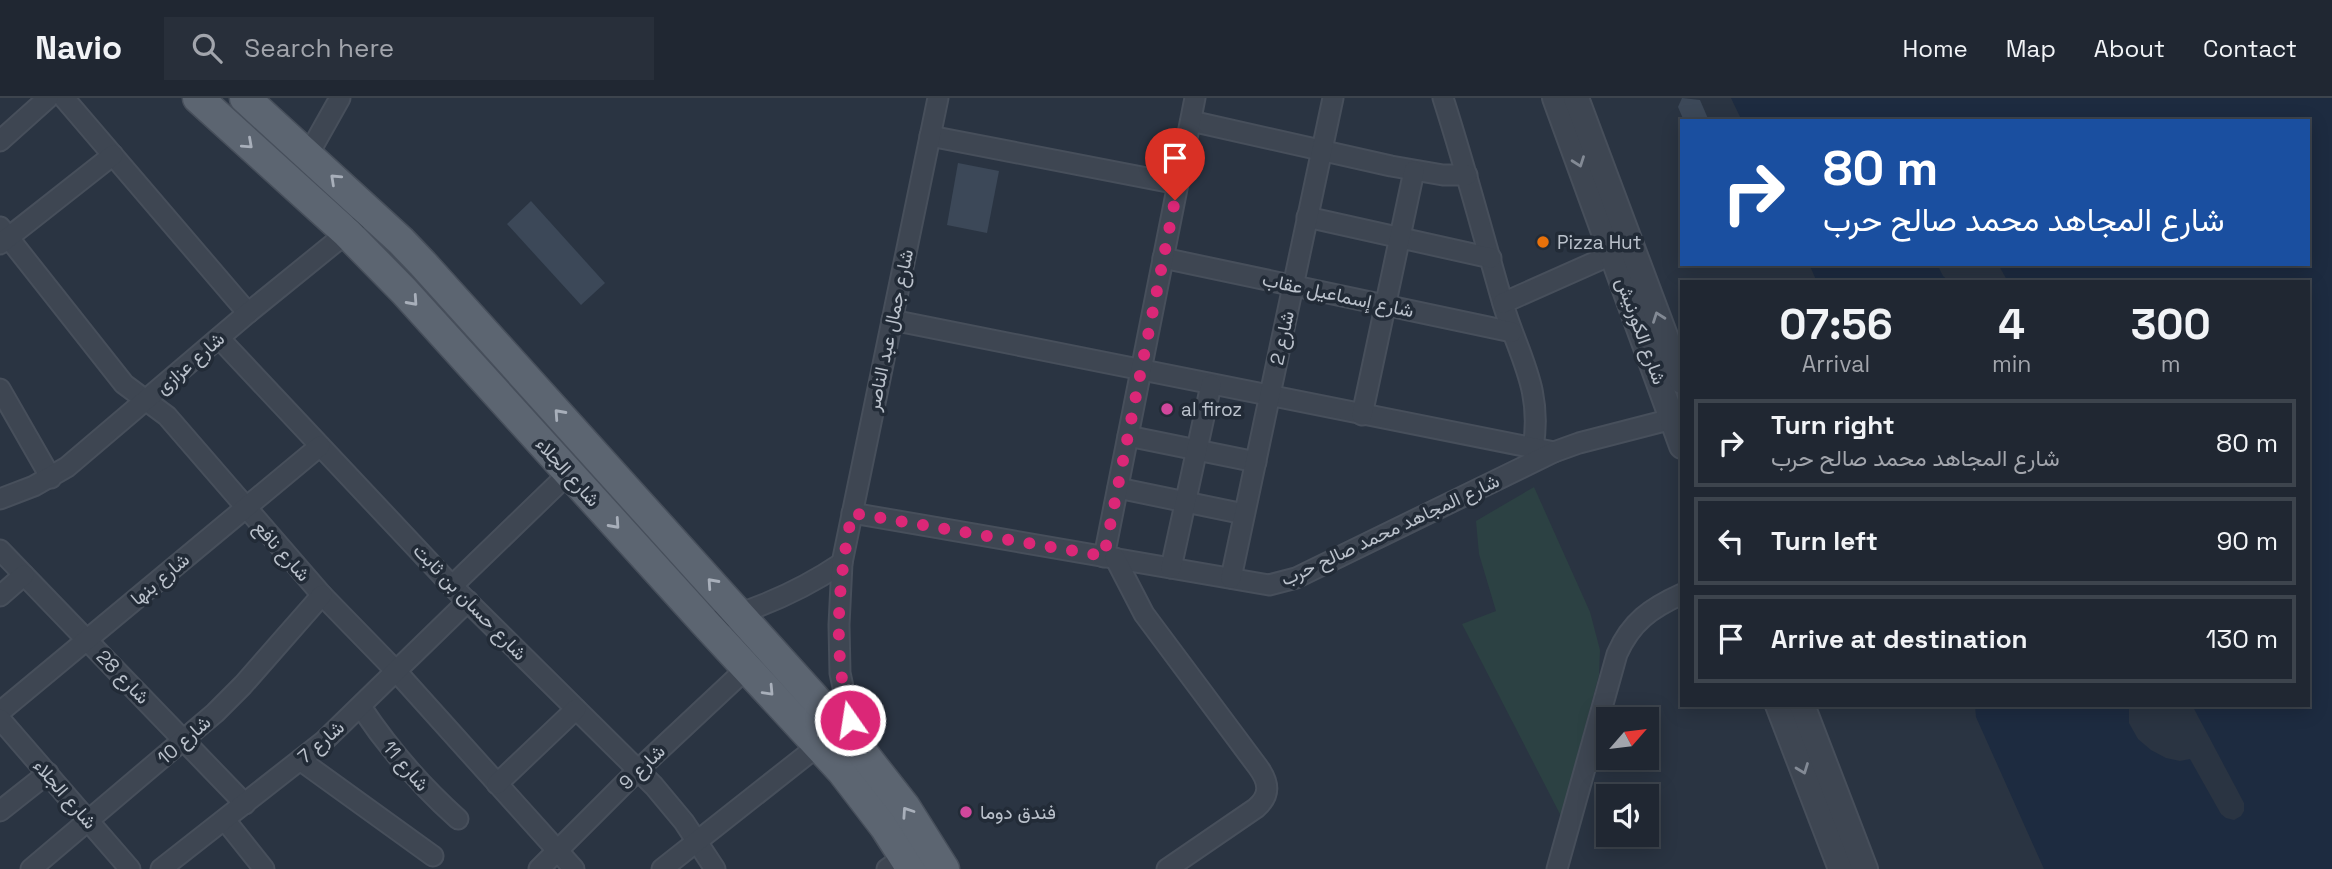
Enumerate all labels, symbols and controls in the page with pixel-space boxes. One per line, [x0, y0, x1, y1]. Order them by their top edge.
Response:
search box [164, 17, 654, 80]
text: Navio [35, 27, 122, 69]
icon: search [188, 29, 226, 67]
text: Search here [244, 31, 394, 65]
text: Home [1902, 33, 1968, 64]
text: Map [2006, 33, 2056, 64]
text: About [2094, 33, 2165, 64]
text: Contact [2203, 33, 2297, 64]
pin [1145, 128, 1205, 200]
one-way arrow [240, 136, 253, 148]
text: 80 m [1823, 137, 1938, 199]
icon: arrive [1156, 139, 1194, 177]
icon: right [1708, 147, 1799, 238]
one-way arrow [1571, 155, 1585, 167]
one-way arrow [330, 175, 343, 187]
text: شارع المجاهد محمد صالح حرب [1823, 200, 2225, 240]
place label: Pizza Hut [1557, 230, 1641, 255]
marker: Pizza Hut [1535, 234, 1551, 250]
street label: شارع جمال عبد الناصر [860, 247, 919, 414]
street label: شارع إسماعيل عقاب [1260, 267, 1416, 323]
street label: شارع الكورنيش [1610, 274, 1672, 388]
one-way arrow [405, 293, 417, 306]
text: 07:56 [1779, 298, 1893, 351]
text: 4 [1998, 298, 2025, 351]
text: 300 [2131, 298, 2211, 351]
street label: شارع 2 [1264, 309, 1300, 367]
one-way arrow [1652, 312, 1666, 324]
street label: شارع عزازى [150, 326, 230, 400]
text: Arrival [1802, 349, 1870, 379]
text: min [1992, 349, 2031, 379]
text: m [2161, 349, 2181, 379]
place label: al firoz [1181, 397, 1242, 422]
marker: al firoz [1159, 401, 1175, 417]
text: Turn right [1771, 408, 1895, 442]
one-way arrow [555, 409, 567, 422]
icon: right [1712, 424, 1750, 462]
text: 80 m [2216, 426, 2278, 460]
street label: شارع الجلاء [530, 432, 606, 512]
text: شارع المجاهد محمد صالح حرب [1771, 443, 2060, 473]
street label: شارع المجاهد محمد صالح حرب [1277, 468, 1504, 593]
street label: شارع نافع [247, 515, 316, 587]
one-way arrow [607, 516, 619, 529]
icon: left [1712, 522, 1750, 560]
text: Turn left [1771, 524, 1878, 558]
text: 90 m [2216, 524, 2278, 558]
street label: شارع حسان بن ثابت [408, 538, 532, 666]
street label: شارع بنها [125, 547, 195, 611]
one-way arrow [708, 578, 720, 591]
icon: arrive [1712, 620, 1750, 658]
text: Arrive at destination [1771, 622, 2028, 656]
text: 130 m [2206, 622, 2278, 656]
street label: شارع 28 [91, 644, 155, 710]
one-way arrow [761, 683, 773, 696]
position arrow [813, 683, 887, 757]
north arrow [1596, 707, 1659, 770]
map controls [1596, 707, 1659, 847]
street label: شارع 10 [152, 710, 216, 770]
street label: شارع 7 [292, 715, 350, 769]
street label: شارع 11 [377, 736, 435, 796]
street label: شارع 9 [614, 739, 670, 795]
street label: شارع الجلاء [28, 754, 102, 834]
one-way arrow [1794, 762, 1808, 774]
button: sound [1596, 784, 1659, 847]
place label: فندق دوما [980, 800, 1056, 825]
marker: فندق دوما [958, 804, 974, 820]
one-way arrow [903, 807, 915, 820]

